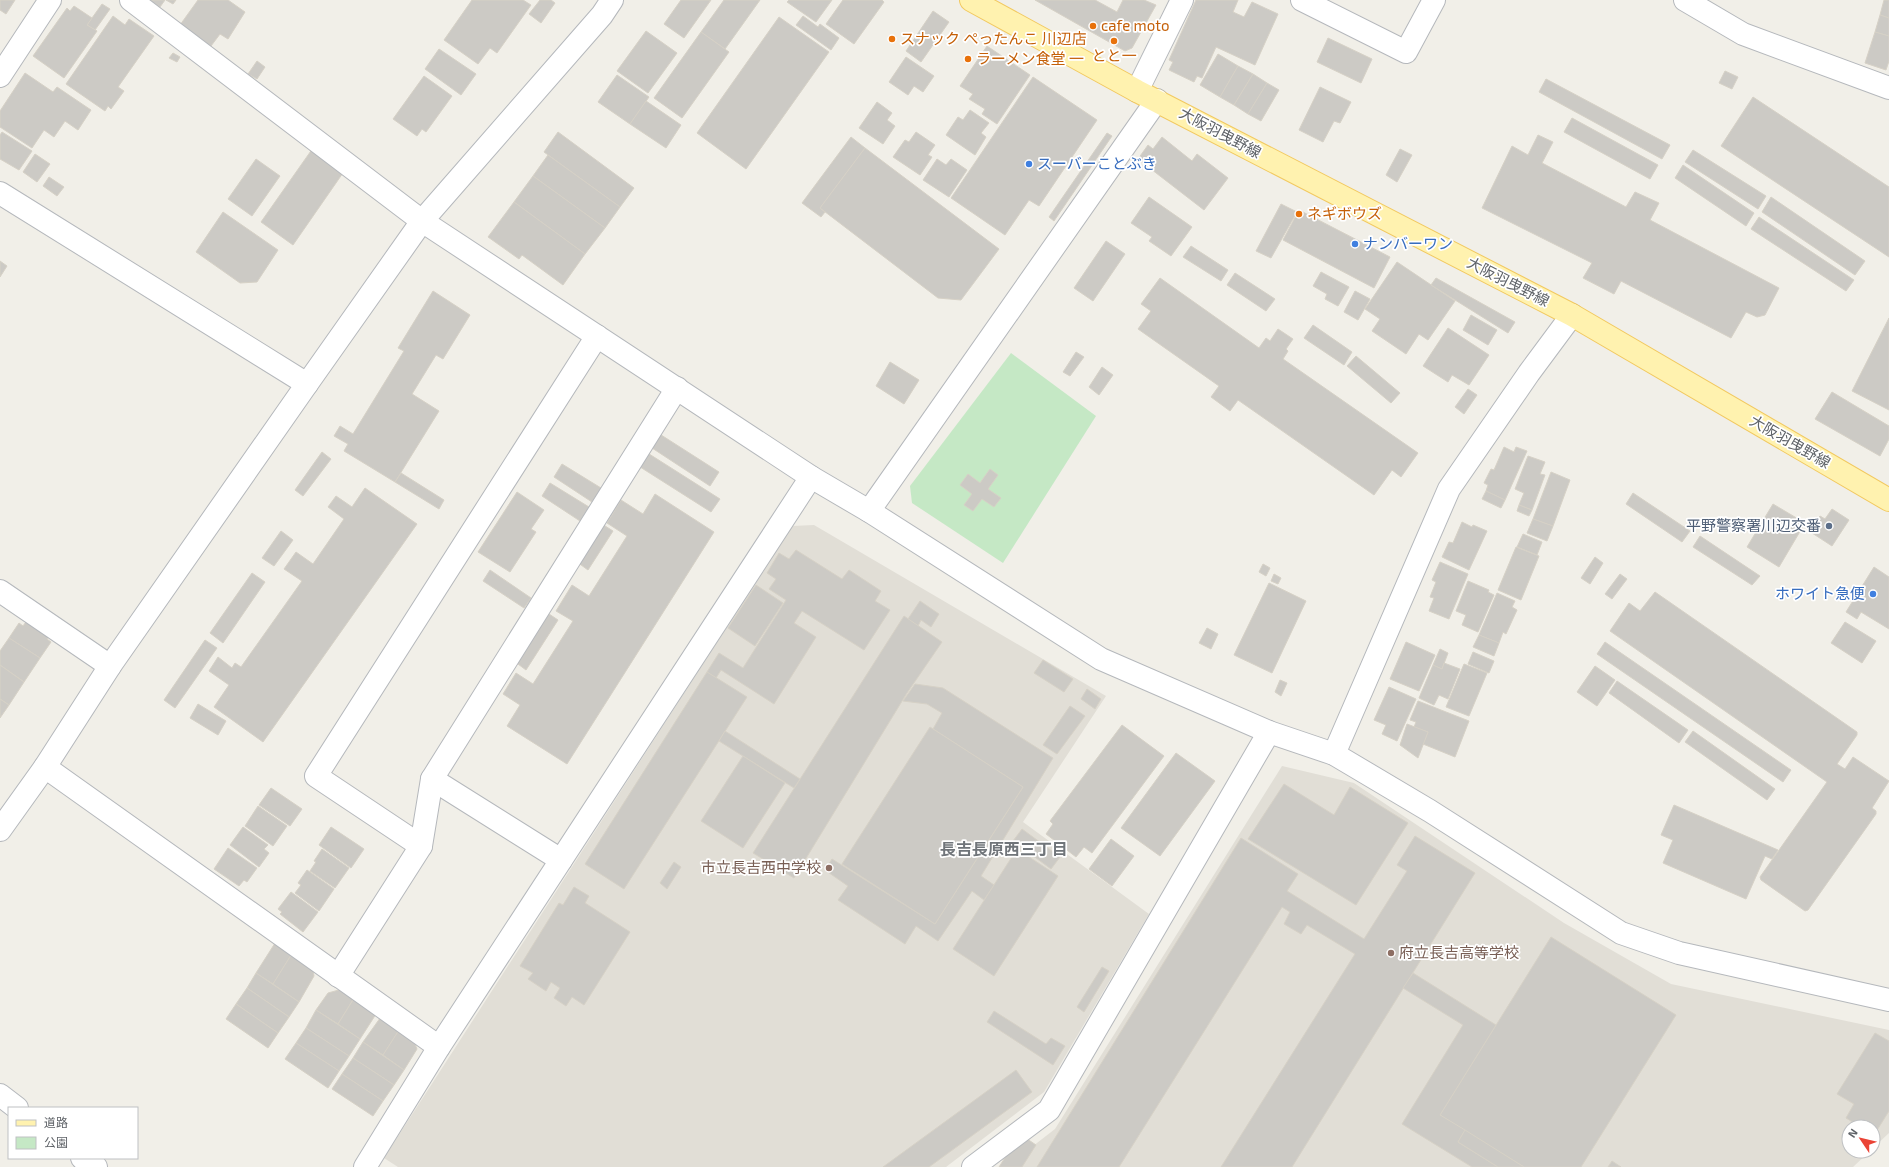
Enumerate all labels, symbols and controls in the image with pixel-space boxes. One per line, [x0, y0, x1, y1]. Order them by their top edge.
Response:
place label: cafe moto [1101, 16, 1169, 34]
marker: cafe moto [1088, 21, 1098, 31]
place label: スナック ぺったんこ 川辺店 [900, 29, 1087, 47]
marker: スナック ぺったんこ 川辺店 [887, 34, 897, 44]
marker: とと一 [1109, 36, 1119, 46]
place label: とと一 [1091, 46, 1137, 64]
place label: ラーメン食堂 一 [976, 49, 1084, 67]
marker: ラーメン食堂 一 [963, 54, 973, 64]
street label: 大阪羽曳野線 [1177, 103, 1264, 161]
place label: スーバーことぶき [1037, 154, 1157, 172]
marker: スーバーことぶき [1024, 159, 1034, 169]
place label: ネギボウズ [1307, 204, 1382, 222]
marker: ネギボウズ [1294, 209, 1304, 219]
place label: ナンバーワン [1363, 234, 1453, 252]
marker: ナンバーワン [1350, 239, 1360, 249]
street label: 大阪羽曳野線 [1464, 253, 1553, 310]
street label: 大阪羽曳野線 [1747, 411, 1834, 471]
place label: 平野警察署川辺交番 [1686, 516, 1821, 534]
marker: 平野警察署川辺交番 [1824, 521, 1834, 531]
place label: ホワイト急便 [1775, 584, 1865, 602]
marker: ホワイト急便 [1868, 589, 1878, 599]
district label: 長吉長原西三丁目 [940, 839, 1068, 858]
place label: 市立長吉西中学校 [701, 858, 821, 876]
marker: 市立長吉西中学校 [824, 863, 834, 873]
place label: 府立長吉高等学校 [1399, 943, 1519, 961]
marker: 府立長吉高等学校 [1386, 948, 1396, 958]
legend [8, 1107, 138, 1159]
text: 道路 [44, 1115, 68, 1129]
north arrow [1841, 1119, 1881, 1159]
text: N [1845, 1126, 1860, 1140]
text: 公園 [44, 1135, 68, 1149]

